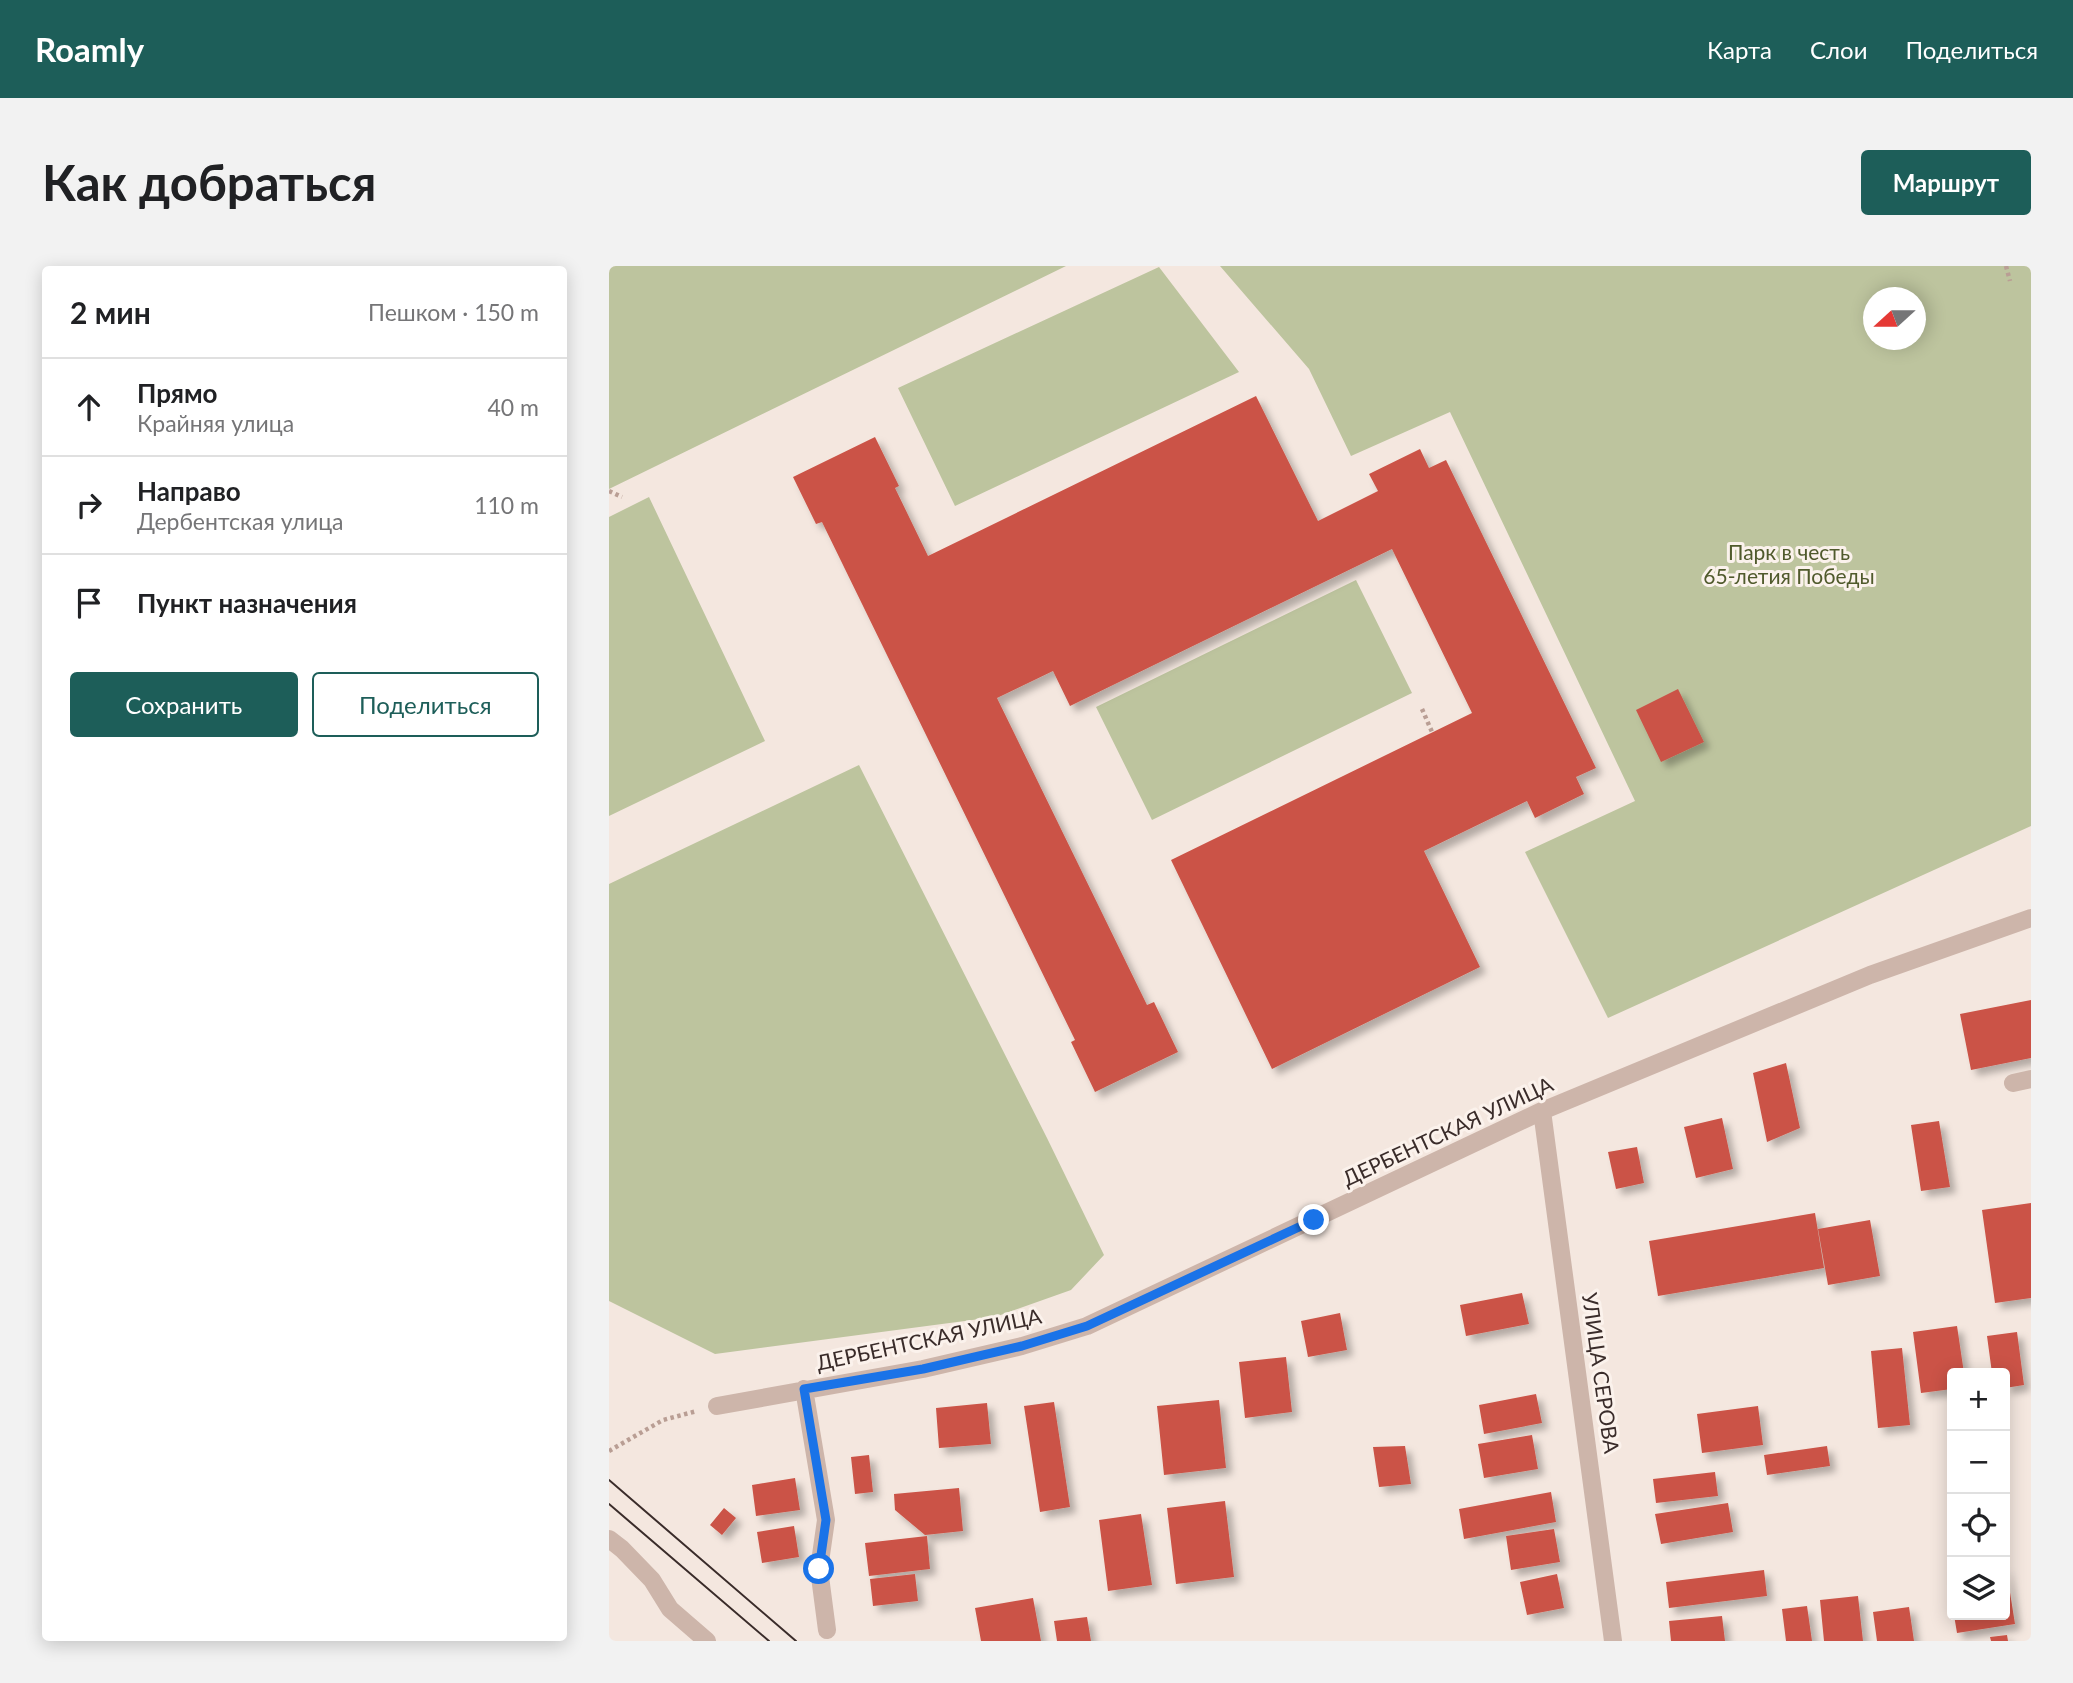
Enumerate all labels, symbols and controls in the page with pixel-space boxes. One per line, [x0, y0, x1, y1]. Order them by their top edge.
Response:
text: Roamly [35, 29, 144, 69]
text: Карта [1707, 35, 1772, 64]
text: Слои [1810, 35, 1867, 64]
text: Поделиться [1905, 35, 2038, 64]
button: Маршрут [1861, 150, 2031, 215]
text: Как добраться [42, 153, 376, 211]
north arrow [1863, 287, 1926, 350]
text: 2 мин [70, 294, 151, 330]
text: Пешком · 150 m [368, 298, 539, 326]
text: Прямо [137, 377, 218, 409]
icon: ahead [70, 388, 108, 426]
text: 40 m [488, 393, 539, 421]
text: Крайняя улица [137, 409, 294, 437]
text: Направо [137, 475, 241, 507]
icon: right [70, 486, 108, 524]
text: 110 m [474, 491, 539, 519]
text: Дербентская улица [137, 507, 343, 535]
park label: Парк в честь 65-летия Победы [1703, 539, 1875, 588]
icon: arrive [70, 584, 108, 622]
text: Пункт назначения [137, 587, 357, 619]
button: Сохранить [70, 672, 298, 737]
button: Поделиться [312, 672, 539, 737]
street label: ДЕРБЕНТСКАЯ УЛИЦА [1338, 1070, 1557, 1190]
route end [1298, 1204, 1329, 1235]
street label: УЛИЦА СЕРОВА [1578, 1291, 1625, 1456]
street label: ДЕРБЕНТСКАЯ УЛИЦА [814, 1302, 1044, 1375]
map controls [1947, 1368, 2010, 1620]
button: + [1947, 1368, 2010, 1431]
button: − [1947, 1431, 2010, 1494]
button: locate [1947, 1494, 2010, 1557]
route start [803, 1553, 834, 1584]
button: layers [1947, 1557, 2010, 1620]

